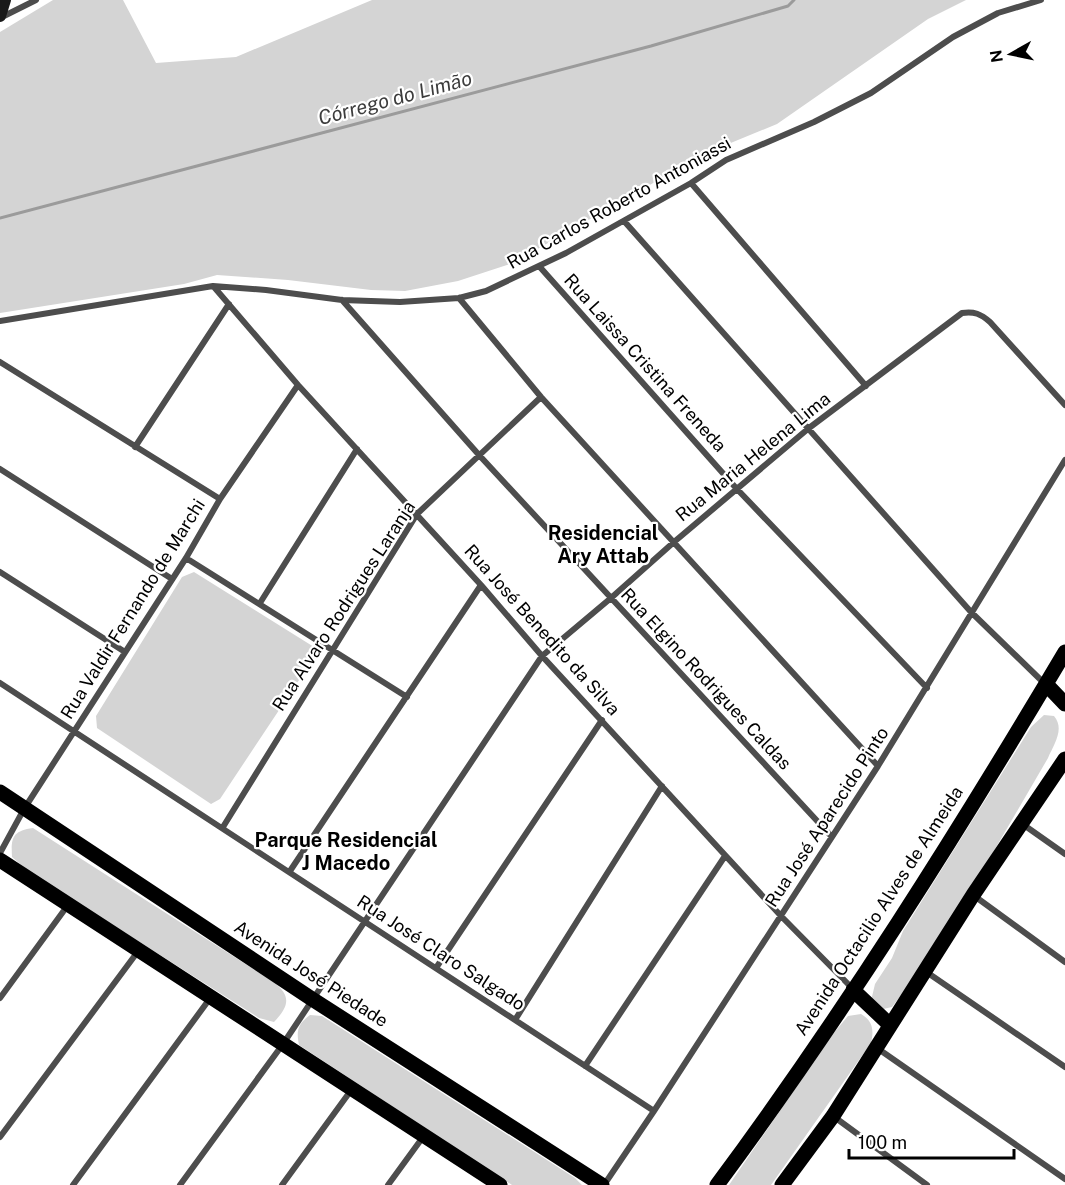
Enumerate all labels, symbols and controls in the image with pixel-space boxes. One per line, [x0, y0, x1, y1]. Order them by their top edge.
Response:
north arrow [981, 24, 1041, 84]
text: N [986, 49, 1007, 64]
water label: Córrego do Limão [315, 66, 475, 130]
street label: Rua Carlos Roberto Antoniassi [503, 132, 734, 273]
street label: Rua Laissa Cristina Freneda [560, 269, 731, 456]
street label: Rua Maria Helena Lima [671, 388, 834, 525]
street label: Rua Valdir Fernando de Marchi [56, 495, 209, 723]
street label: Rua Alvaro Rodrigues Laranja [268, 497, 419, 715]
district label: Residencial Ary Attab [548, 521, 658, 568]
street label: Rua José Benedito da Silva [460, 540, 625, 719]
street label: Rua Elgino Rodrigues Caldas [617, 584, 796, 774]
street label: Rua José Aparecido Pinto [761, 723, 893, 911]
street label: Avenida Octacilio Alves de Almeida [790, 782, 967, 1039]
district label: Parque Residencial J Macedo [255, 828, 437, 875]
street label: Rua José Claro Salgado [353, 890, 529, 1015]
street label: Avenida José Piedade [230, 916, 392, 1031]
scale bar [849, 1122, 1014, 1160]
text: 100 m [858, 1132, 907, 1153]

